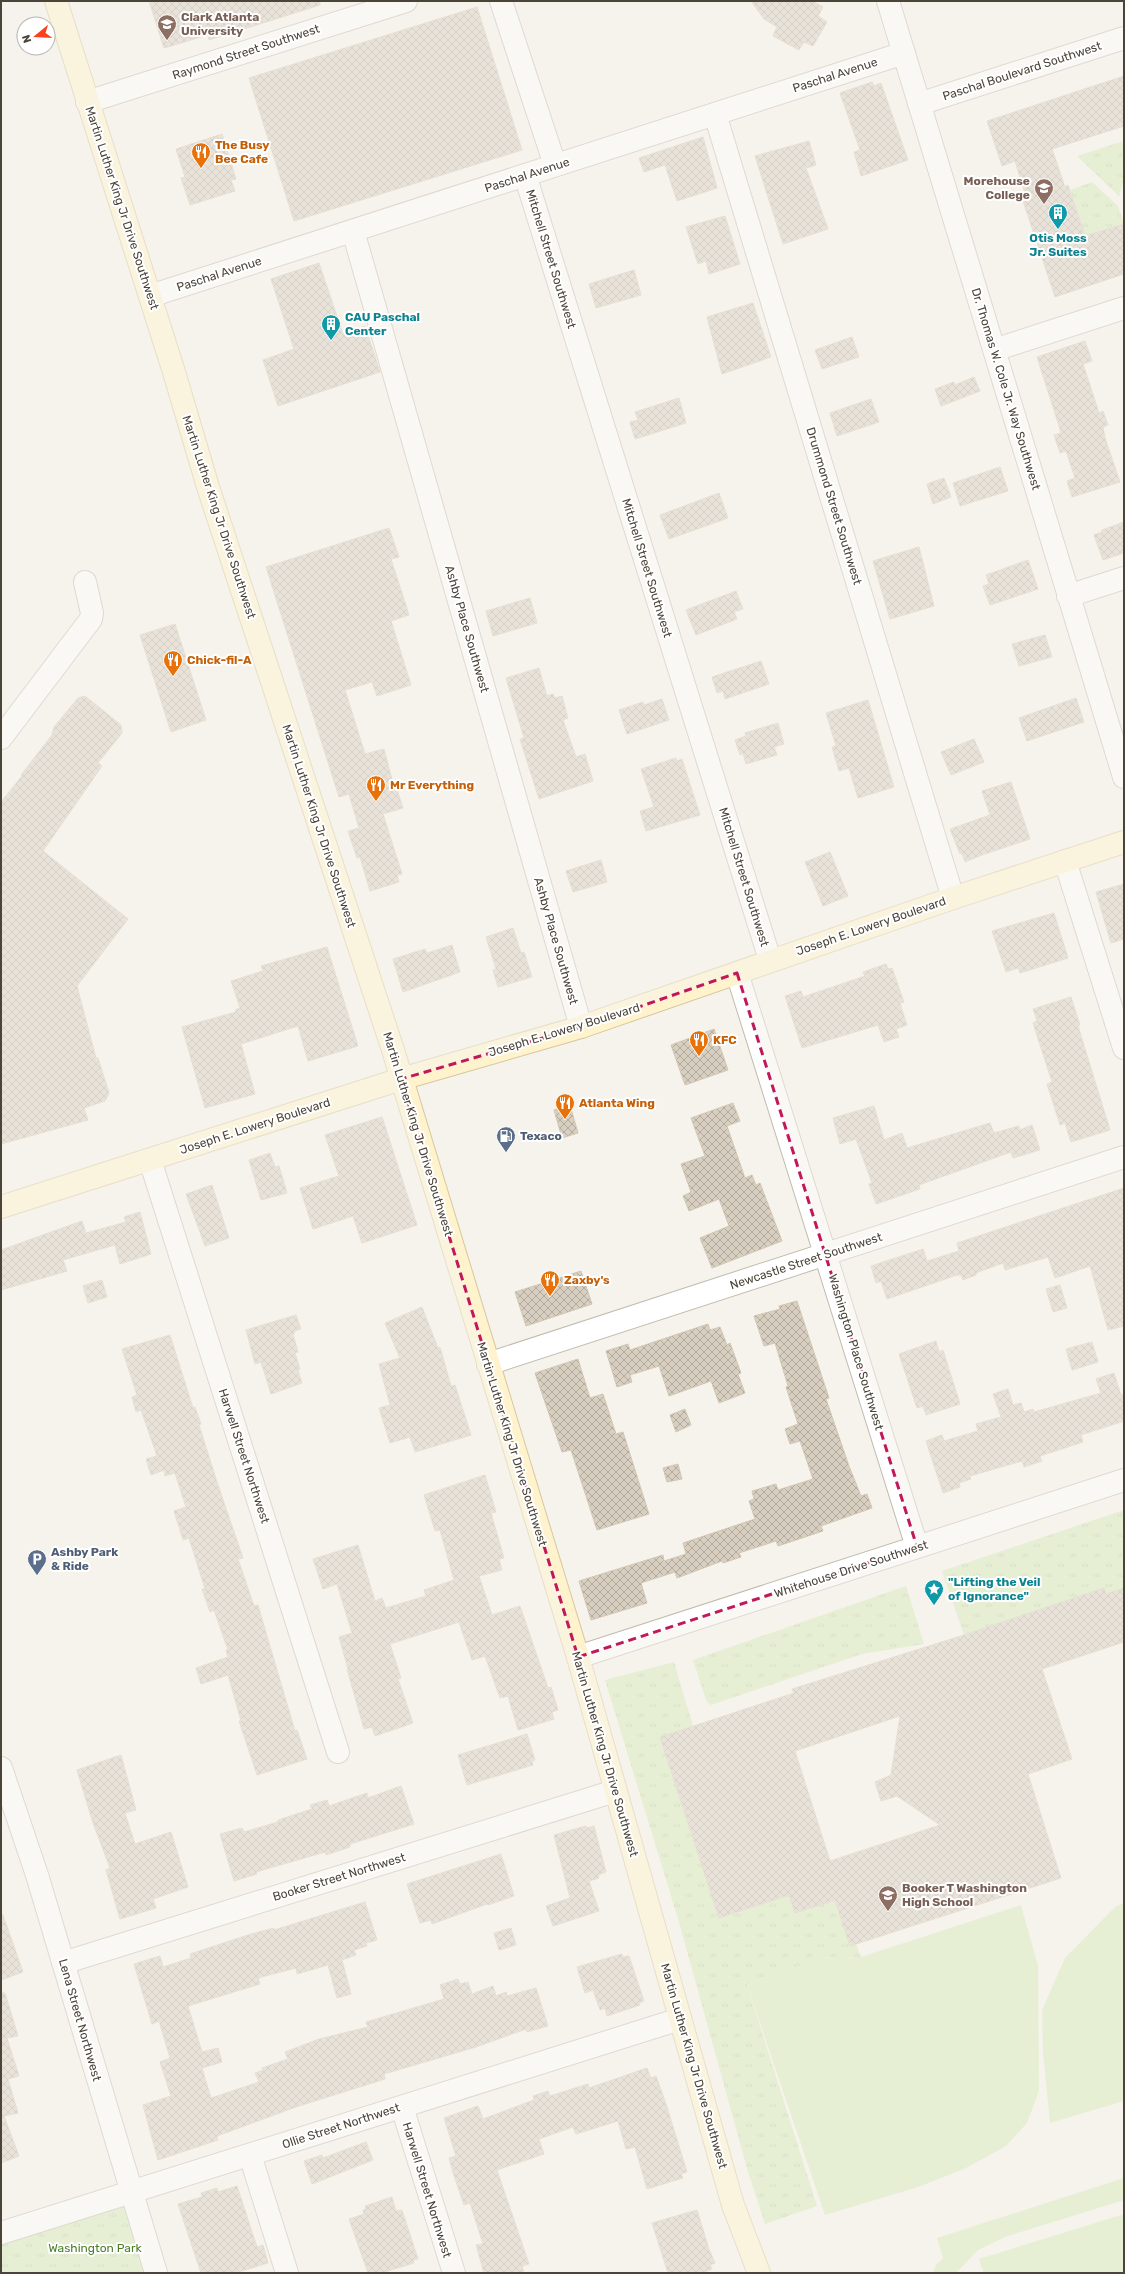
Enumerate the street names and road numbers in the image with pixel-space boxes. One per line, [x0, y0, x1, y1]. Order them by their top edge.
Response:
street label: Raymond Street Southwest [171, 21, 322, 82]
street label: Paschal Boulevard Southwest [941, 39, 1104, 103]
street label: Paschal Avenue [791, 55, 879, 95]
street label: Martin Luther King Jr Drive Southwest [82, 105, 162, 312]
street label: Paschal Avenue [483, 155, 571, 195]
street label: Mitchell Street Southwest [523, 188, 579, 331]
street label: Paschal Avenue [175, 254, 263, 294]
street label: Dr. Thomas W. Cole Jr. Way Southwest [969, 286, 1044, 492]
street label: Martin Luther King Jr Drive Southwest [179, 414, 259, 621]
street label: Drummond Street Southwest [803, 426, 865, 587]
street label: Mitchell Street Southwest [619, 497, 675, 640]
street label: Ashby Place Southwest [442, 564, 492, 694]
street label: Martin Luther King Jr Drive Southwest [279, 723, 359, 930]
street label: Mitchell Street Southwest [716, 806, 772, 949]
street label: Ashby Place Southwest [531, 876, 581, 1006]
street label: Joseph E. Lowery Boulevard [794, 894, 948, 958]
street label: Joseph E. Lowery Boulevard [487, 1000, 641, 1060]
street label: Martin Luther King Jr Drive Southwest [380, 1030, 456, 1238]
street label: Joseph E. Lowery Boulevard [178, 1095, 332, 1157]
street label: Newcastle Street Southwest [728, 1230, 884, 1292]
street label: Washington Place Southwest [826, 1272, 887, 1432]
street label: Martin Luther King Jr Drive Southwest [474, 1340, 550, 1548]
street label: Harwell Street Northwest [216, 1387, 273, 1526]
street label: Whitehouse Drive Southwest [772, 1537, 930, 1600]
street label: Martin Luther King Jr Drive Southwest [569, 1650, 641, 1859]
street label: Booker Street Northwest [271, 1850, 407, 1904]
street label: Lena Street Northwest [56, 1957, 104, 2083]
street label: Martin Luther King Jr Drive Southwest [658, 1962, 730, 2171]
street label: Ollie Street Northwest [280, 2100, 402, 2152]
street label: Harwell Street Northwest [400, 2121, 454, 2260]

